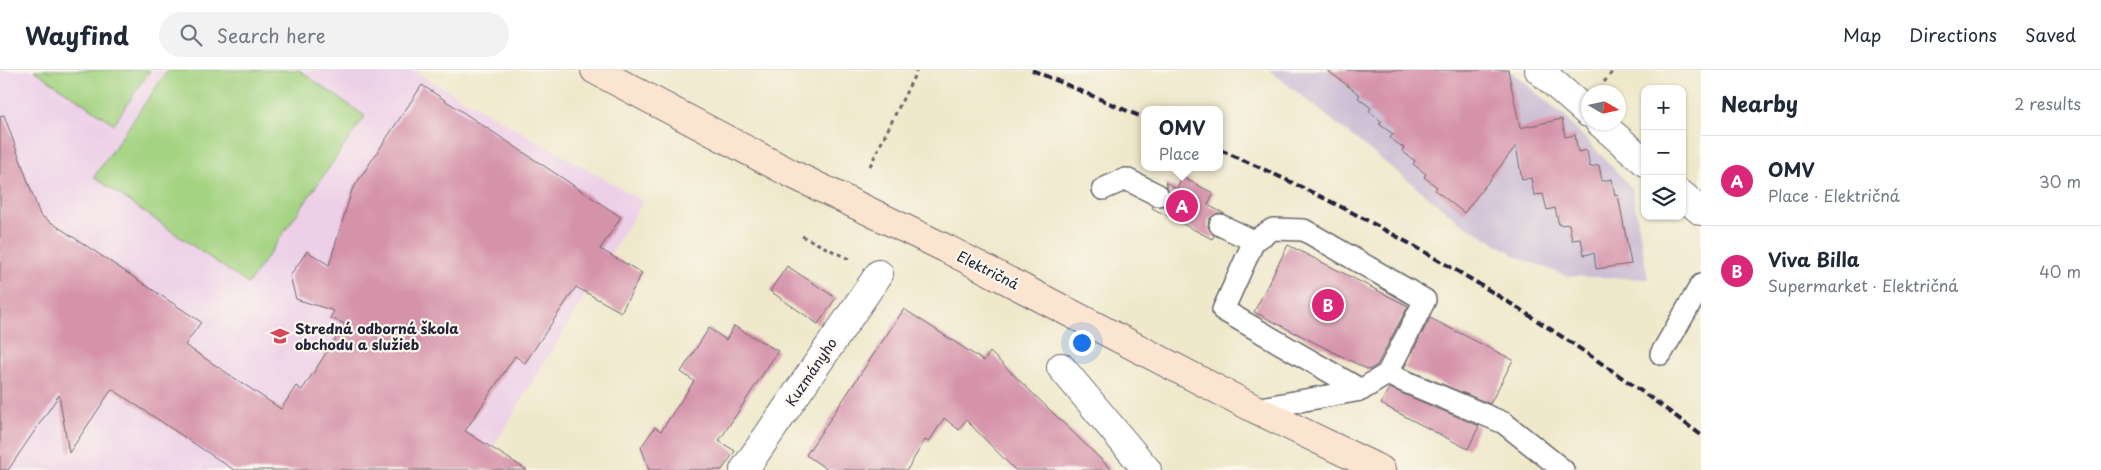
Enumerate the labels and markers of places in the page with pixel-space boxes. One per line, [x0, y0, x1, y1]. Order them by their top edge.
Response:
pin: A [1166, 187, 1198, 225]
pin: B [1312, 286, 1344, 324]
place label: Stredná odborná škola obchodu a služieb [295, 318, 459, 355]
school or university icon: Stredná odborná škola obchodu a služieb [269, 325, 291, 347]

